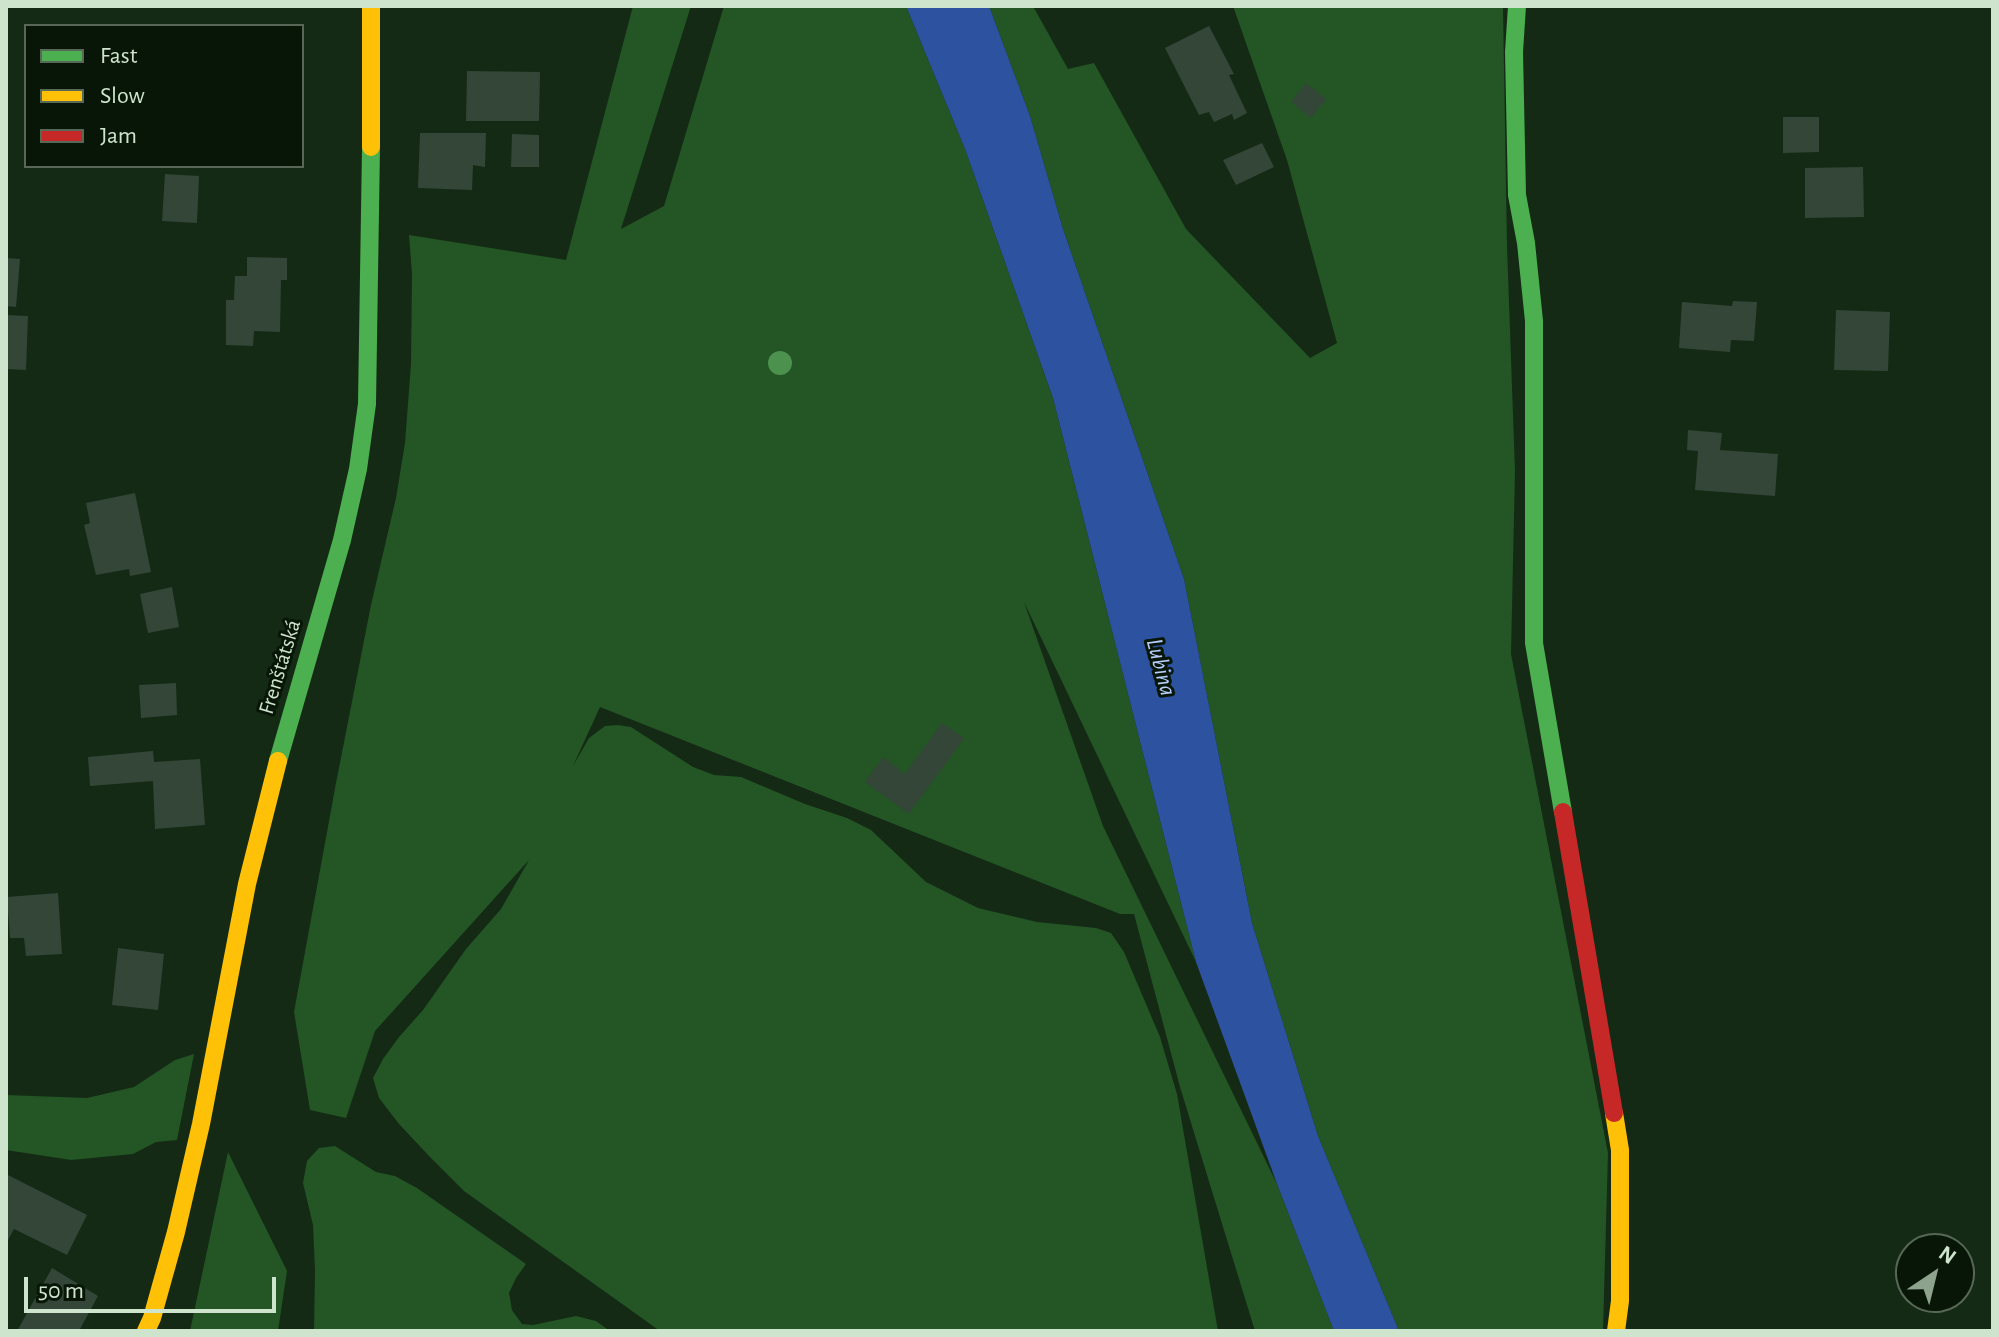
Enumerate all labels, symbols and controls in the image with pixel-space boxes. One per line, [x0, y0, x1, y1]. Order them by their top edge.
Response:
legend [24, 24, 304, 168]
text: Fast [100, 44, 137, 68]
text: Slow [100, 84, 145, 108]
text: Jam [100, 124, 137, 148]
street label: Frenštátská [253, 616, 307, 718]
water label: Lubina [1140, 635, 1182, 699]
north arrow [1895, 1233, 1975, 1313]
text: N [1935, 1242, 1960, 1268]
scale bar [28, 1261, 280, 1311]
text: 50 m [38, 1279, 84, 1303]

